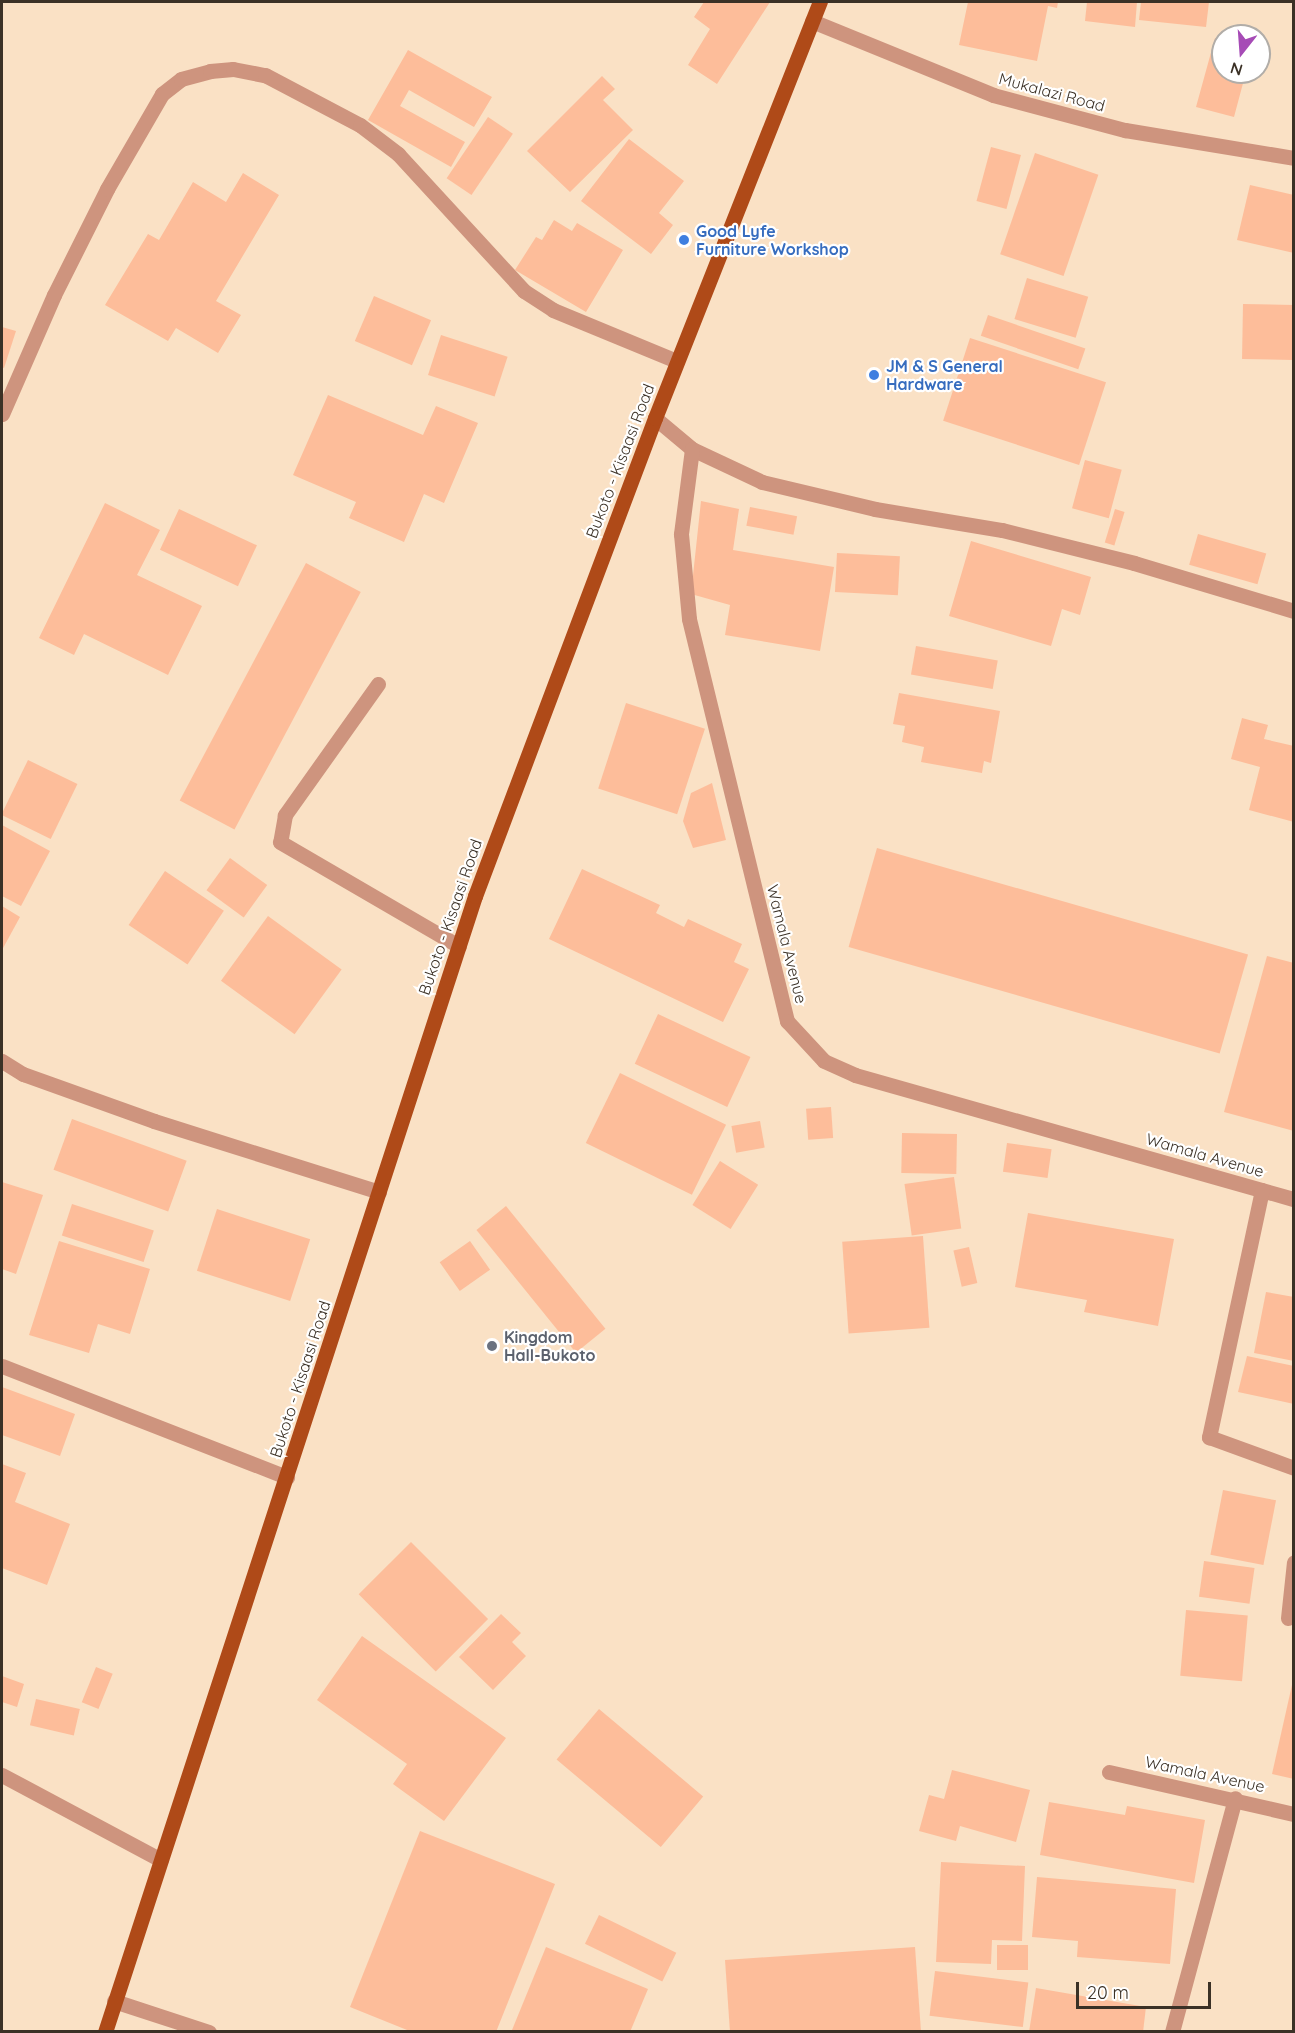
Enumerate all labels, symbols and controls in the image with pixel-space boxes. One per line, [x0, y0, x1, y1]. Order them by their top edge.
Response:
north arrow [1211, 24, 1271, 84]
text: N [1228, 58, 1245, 81]
street label: Mukalazi Road [997, 69, 1107, 115]
place label: Good Lyfe Furniture Workshop [696, 221, 849, 259]
marker: Good Lyfe Furniture Workshop [677, 233, 691, 247]
place label: JM & S General Hardware [886, 356, 1003, 394]
marker: JM & S General Hardware [867, 368, 881, 382]
street label: Bukoto - Kisaasi Road [582, 381, 658, 541]
street label: Bukoto - Kisaasi Road [414, 836, 486, 998]
street label: Wamala Avenue [763, 883, 811, 1005]
street label: Wamala Avenue [1144, 1129, 1266, 1181]
street label: Bukoto - Kisaasi Road [266, 1298, 334, 1460]
place label: Kingdom Hall-Bukoto [504, 1327, 596, 1365]
marker: Kingdom Hall-Bukoto [485, 1339, 499, 1353]
street label: Wamala Avenue [1143, 1752, 1267, 1796]
scale bar [1079, 1970, 1214, 2008]
text: 20 m [1087, 1981, 1129, 2004]

